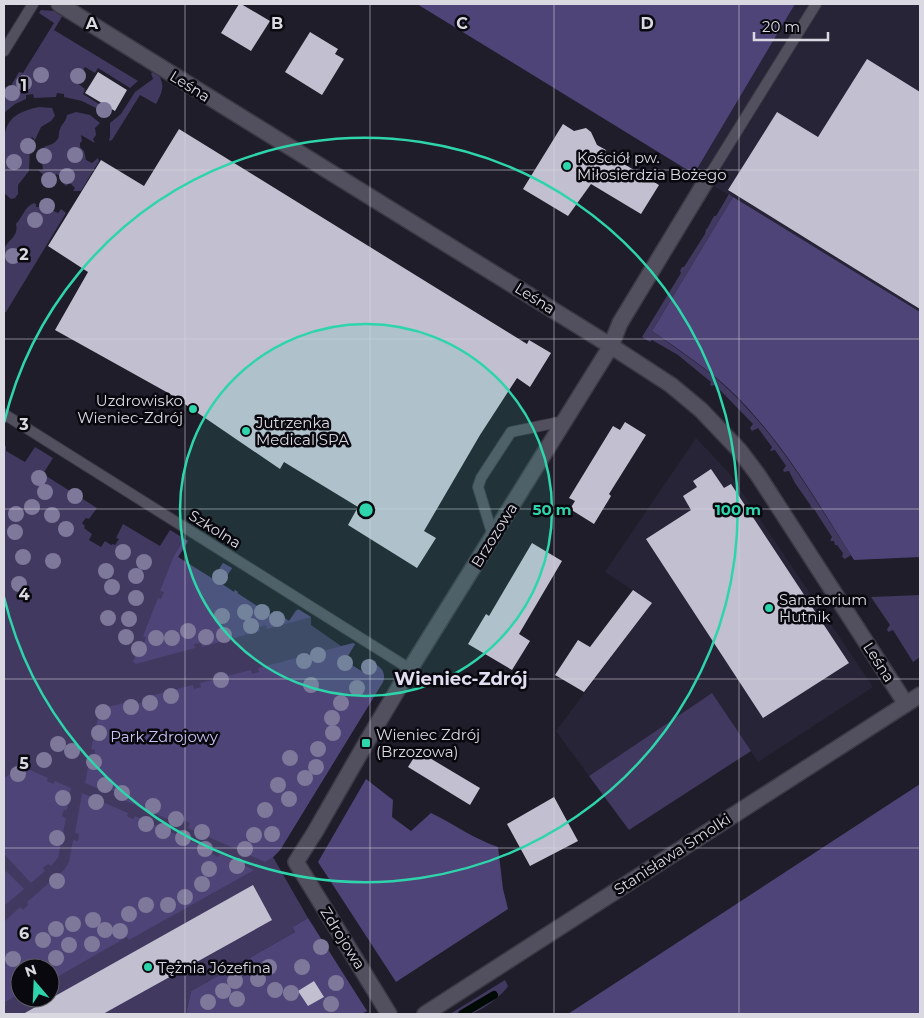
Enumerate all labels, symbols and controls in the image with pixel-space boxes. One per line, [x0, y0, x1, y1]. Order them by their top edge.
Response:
scale bar [754, 10, 828, 42]
text: A [85, 14, 99, 33]
text: B [271, 14, 283, 33]
text: C [456, 14, 468, 33]
text: D [640, 14, 654, 33]
text: 20 m [762, 17, 800, 36]
street label: Leśna [166, 66, 214, 106]
text: 1 [21, 76, 27, 95]
place label: Kościół pw. Miłosierdzia Bożego [577, 148, 727, 184]
marker: Kościół pw. Miłosierdzia Bożego [561, 160, 573, 172]
text: 2 [19, 245, 29, 264]
street label: Leśna [511, 278, 559, 318]
place label: Uzdrowisko Wieniec-Zdrój [77, 391, 183, 427]
marker: Uzdrowisko Wieniec-Zdrój [187, 403, 199, 415]
place label: Jutrzenka Medical SPA [255, 413, 349, 449]
text: 3 [18, 415, 29, 434]
marker: Jutrzenka Medical SPA [240, 425, 252, 437]
street label: Brzozowa [467, 499, 521, 571]
text: 50 m [532, 500, 572, 519]
text: 100 m [715, 500, 761, 519]
centre of rings [357, 501, 375, 519]
street label: Szkolna [185, 506, 245, 552]
text: 4 [18, 585, 30, 604]
place label: Sanatorium Hutnik [779, 590, 867, 626]
marker: Sanatorium Hutnik [763, 602, 775, 614]
street label: Leśna [859, 638, 899, 686]
district label: Wieniec-Zdrój [394, 668, 528, 690]
place label: Wieniec Zdrój (Brzozowa) [376, 725, 480, 761]
park label: Park Zdrojowy [110, 727, 219, 746]
marker: Wieniec Zdrój (Brzozowa) [360, 737, 372, 749]
text: 5 [19, 754, 29, 773]
street label: Stanisława Smolki [610, 809, 734, 899]
street label: Zdrojowa [316, 903, 370, 973]
text: 6 [19, 924, 29, 943]
north arrow [10, 958, 60, 1008]
place label: Tężnia Józefina [158, 958, 271, 977]
text: N [22, 960, 39, 981]
marker: Tężnia Józefina [142, 961, 154, 973]

